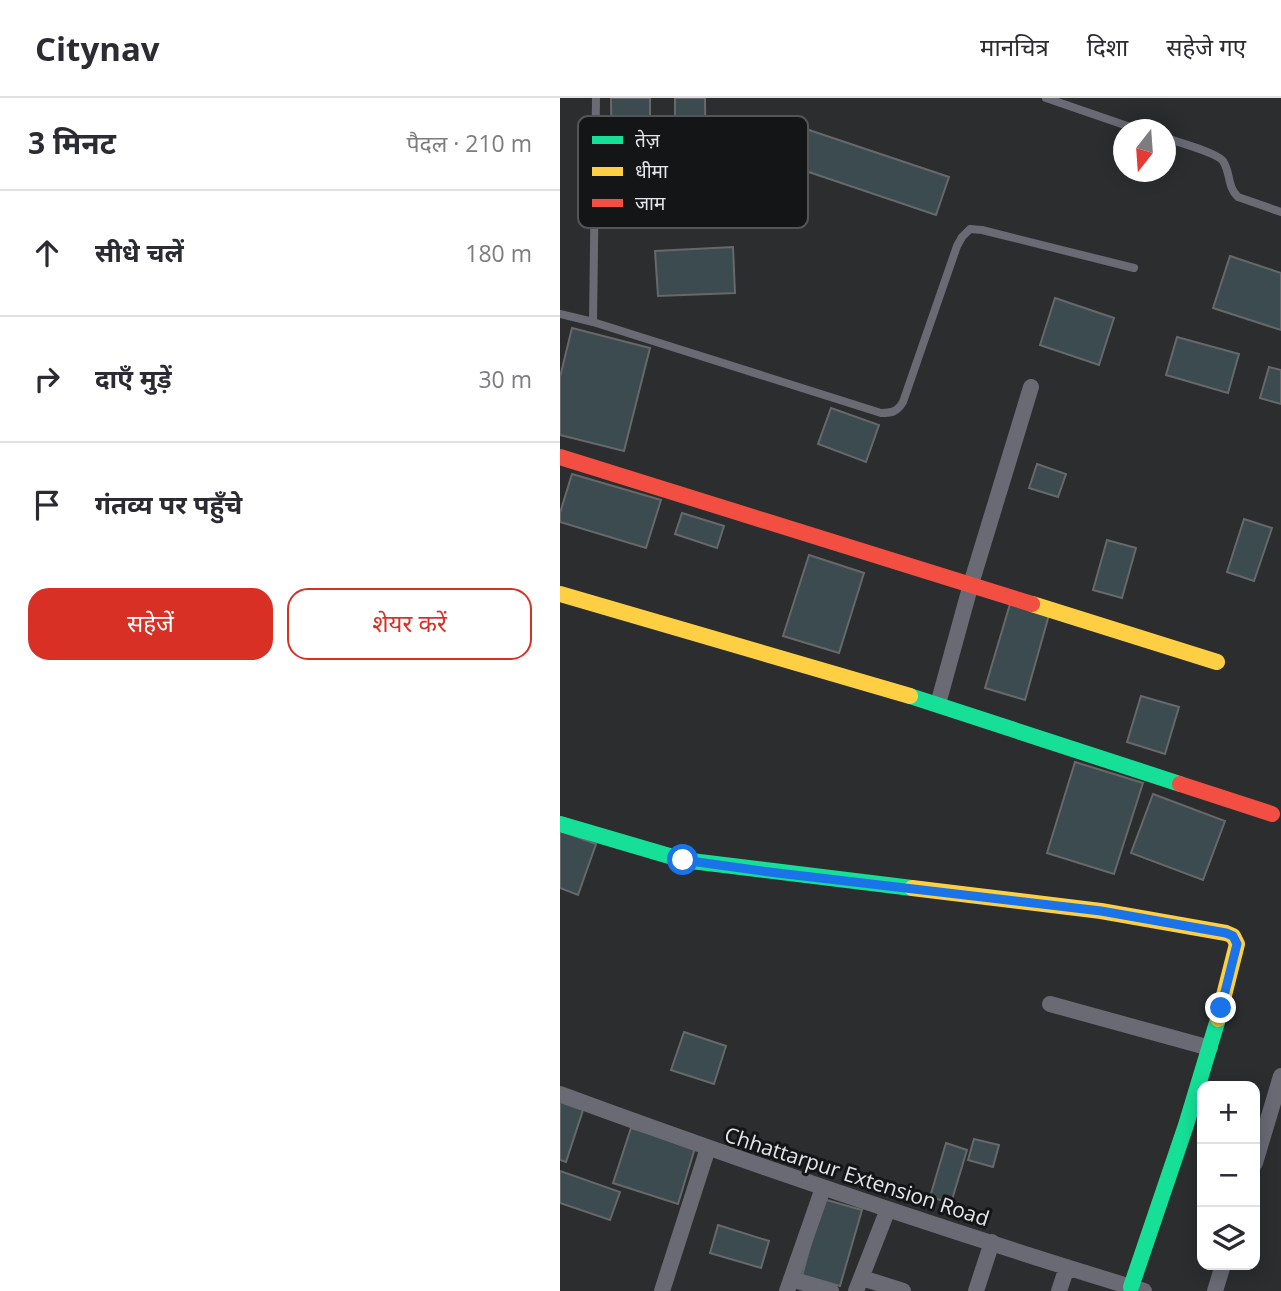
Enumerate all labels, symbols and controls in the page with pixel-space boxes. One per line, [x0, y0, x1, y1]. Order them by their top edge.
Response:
text: Citynav [35, 26, 160, 71]
text: मानचित्र [980, 30, 1049, 63]
text: दिशा [1087, 30, 1128, 63]
text: सहेजे गए [1166, 30, 1246, 63]
legend [578, 116, 808, 228]
north arrow [1113, 119, 1176, 182]
text: 3 मिनट [28, 122, 116, 163]
text: पैदल · 210 m [406, 127, 532, 159]
text: तेज़ [635, 127, 661, 153]
text: धीमा [635, 158, 669, 184]
text: जाम [635, 190, 666, 216]
icon: ahead [28, 234, 66, 272]
text: सीधे चलें [95, 234, 184, 270]
text: 180 m [465, 237, 532, 269]
icon: right [28, 360, 66, 398]
text: दाएँ मुड़ें [95, 360, 172, 396]
text: 30 m [478, 363, 532, 395]
icon: arrive [28, 486, 66, 524]
text: गंतव्य पर पहुँचे [95, 486, 242, 522]
button: सहेजें [28, 588, 273, 660]
button: शेयर करें [287, 588, 532, 660]
route start [667, 844, 698, 875]
route end [1205, 992, 1236, 1023]
map controls [1197, 1081, 1260, 1270]
button: + [1197, 1081, 1260, 1144]
street label: Chhattarpur Extension Road [721, 1120, 993, 1232]
button: − [1197, 1144, 1260, 1207]
button: layers [1197, 1207, 1260, 1270]

